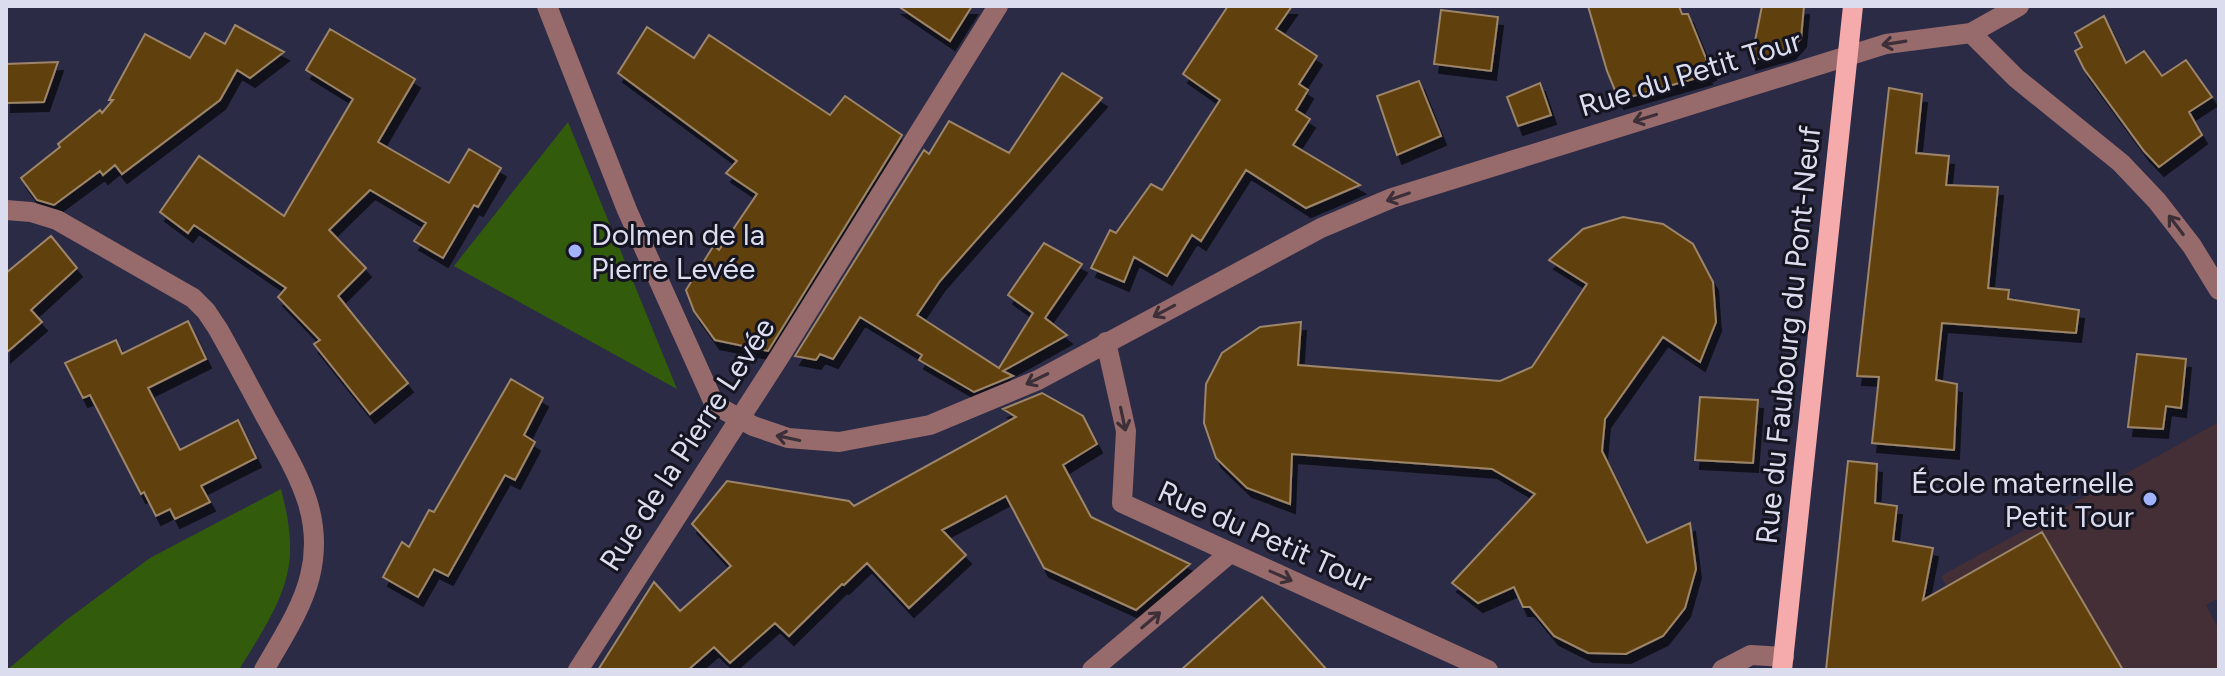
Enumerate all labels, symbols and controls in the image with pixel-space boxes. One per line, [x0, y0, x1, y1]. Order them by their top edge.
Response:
street label: Rue du Petit Tour [1574, 22, 1806, 124]
one-way arrow [1882, 36, 1907, 51]
one-way arrow [1633, 111, 1659, 126]
street label: Rue du Faubourg du Pont-Neuf [1748, 124, 1828, 546]
one-way arrow [1385, 190, 1410, 205]
one-way arrow [2167, 215, 2184, 236]
place label: Dolmen de la Pierre Levée [591, 216, 765, 287]
marker: Dolmen de la Pierre Levée [566, 242, 584, 260]
one-way arrow [1153, 304, 1177, 320]
street label: Rue de la Pierre Levée [591, 310, 783, 578]
one-way arrow [1026, 373, 1049, 388]
one-way arrow [1116, 405, 1131, 431]
one-way arrow [776, 430, 802, 445]
place label: École maternelle Petit Tour [1911, 464, 2134, 535]
street label: Rue du Petit Tour [1152, 472, 1378, 600]
marker: École maternelle Petit Tour [2141, 490, 2159, 508]
one-way arrow [1268, 569, 1292, 584]
one-way arrow [1141, 611, 1161, 629]

